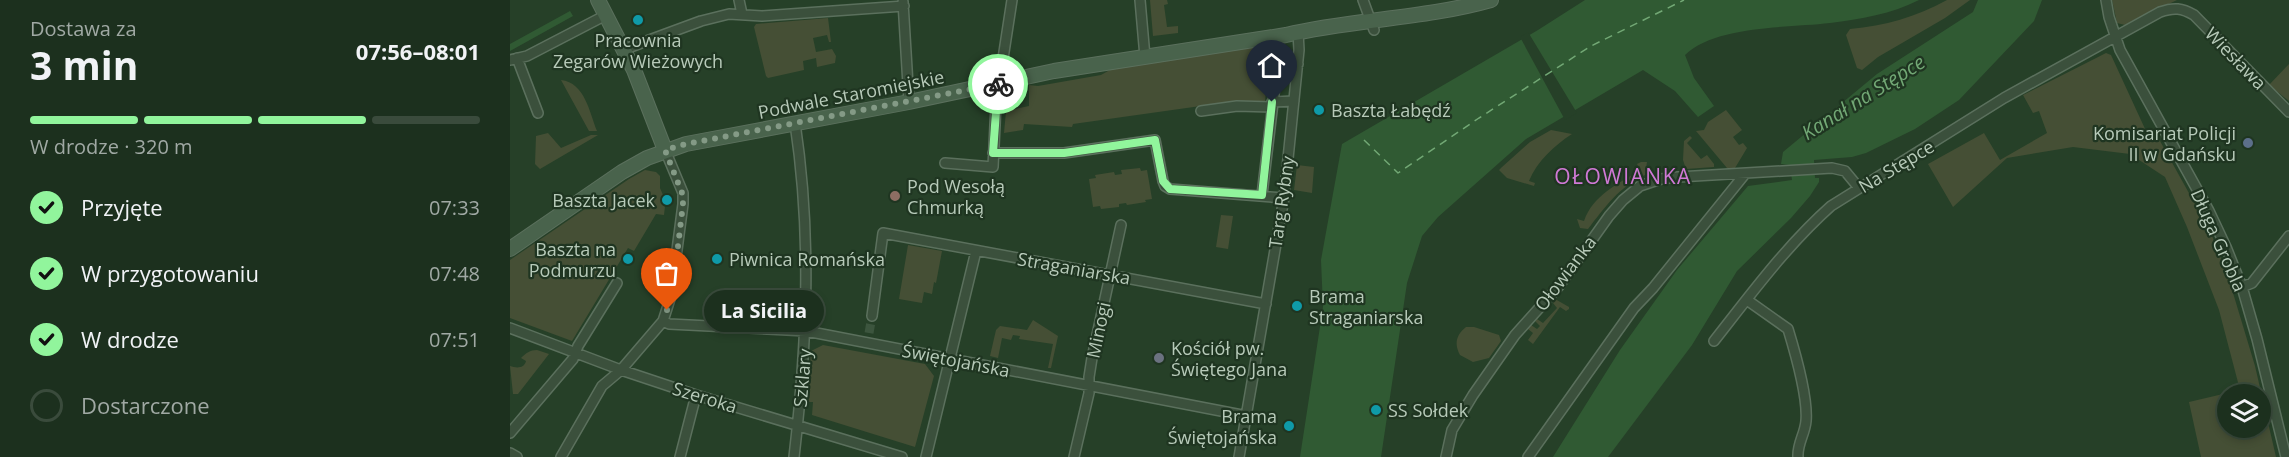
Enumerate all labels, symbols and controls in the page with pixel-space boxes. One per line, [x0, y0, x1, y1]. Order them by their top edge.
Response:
marker: Pracownia Zegarów Wieżowych [631, 13, 645, 27]
text: Dostawa za [30, 15, 137, 42]
street label: Wiesława [2200, 21, 2272, 95]
place label: Pracownia Zegarów Wieżowych [553, 28, 723, 73]
text: 07:56–08:01 [356, 36, 480, 66]
text: 3 min [30, 38, 138, 91]
pin [1246, 40, 1297, 102]
water label: Kanał na Stępce [1796, 48, 1930, 146]
icon: home [1255, 49, 1288, 82]
courier [968, 54, 1028, 114]
street label: Podwale Staromiejskie [756, 64, 946, 124]
icon: bike [982, 68, 1015, 101]
place label: Baszta Łabędź [1331, 98, 1451, 122]
marker: Baszta Łabędź [1312, 103, 1326, 117]
place label: Komisariat Policji II w Gdańsku [2093, 121, 2236, 166]
text: W drodze · 320 m [30, 133, 193, 160]
street label: Na Stępce [1854, 134, 1938, 198]
marker: Komisariat Policji II w Gdańsku [2241, 136, 2255, 150]
street label: Targ Rybny [1263, 153, 1299, 250]
district label: OŁOWIANKA [1554, 162, 1692, 190]
place label: Pod Wesołą Chmurką [907, 174, 1005, 219]
street label: Długa Grobla [2186, 185, 2252, 295]
place label: Baszta Jacek [552, 188, 656, 212]
marker: Pod Wesołą Chmurką [888, 189, 902, 203]
icon: check [30, 191, 63, 224]
text: Przyjęte [81, 192, 163, 222]
marker: Baszta Jacek [660, 193, 674, 207]
text: 07:33 [429, 194, 480, 221]
street label: Ołowianka [1529, 230, 1601, 316]
place label: Baszta na Podmurzu [529, 237, 616, 282]
street label: Straganiarska [1016, 246, 1132, 290]
place label: Piwnica Romańska [729, 247, 885, 271]
pin [641, 248, 692, 310]
marker: Baszta na Podmurzu [621, 252, 635, 266]
marker: Piwnica Romańska [710, 252, 724, 266]
icon: check [30, 257, 63, 290]
icon: bag [650, 257, 683, 290]
text: W przygotowaniu [81, 258, 259, 288]
text: 07:48 [429, 260, 480, 287]
place label: Brama Straganiarska [1309, 284, 1423, 329]
callout: La Sicilia [703, 289, 823, 331]
text: La Sicilia [721, 297, 807, 324]
marker: Brama Straganiarska [1290, 299, 1304, 313]
street label: Minogi [1080, 300, 1116, 360]
icon: check [30, 323, 63, 356]
text: W drodze [81, 324, 179, 354]
text: 07:51 [429, 326, 480, 353]
place label: Kościół pw. Świętego Jana [1171, 336, 1287, 381]
street label: Świętojańska [900, 338, 1012, 382]
street label: Szklary [787, 347, 817, 408]
marker: Kościół pw. Świętego Jana [1152, 351, 1166, 365]
street label: Szeroka [670, 376, 740, 418]
map controls [2217, 384, 2271, 438]
button: layers [2217, 384, 2271, 438]
text: Dostarczone [81, 390, 210, 420]
place label: SS Sołdek [1388, 398, 1469, 422]
marker: SS Sołdek [1369, 403, 1383, 417]
place label: Brama Świętojańska [1168, 404, 1277, 449]
marker: Brama Świętojańska [1282, 419, 1296, 433]

